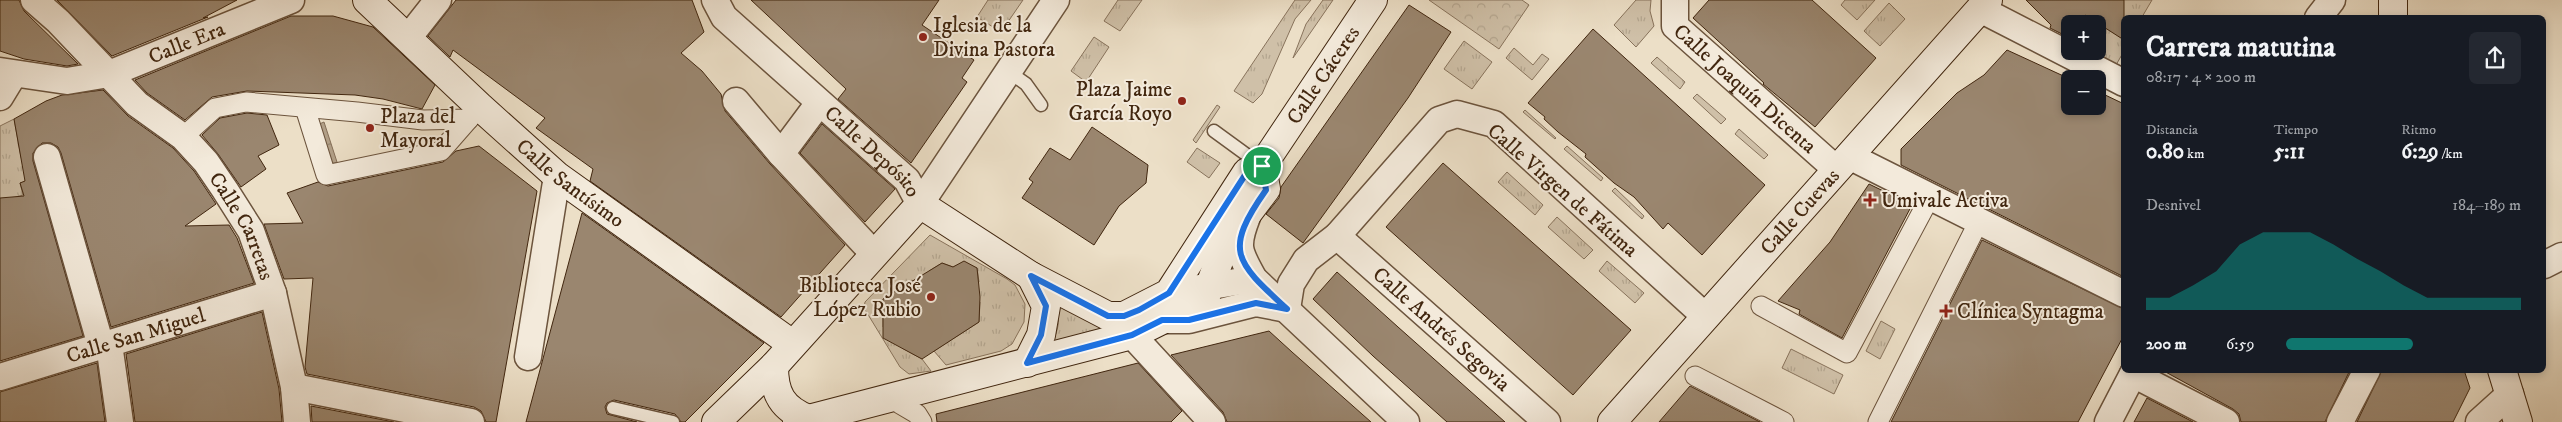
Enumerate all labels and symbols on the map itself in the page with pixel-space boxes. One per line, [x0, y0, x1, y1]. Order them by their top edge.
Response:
place label: Iglesia de la Divina Pastora [933, 13, 1055, 63]
street label: Calle Era [145, 16, 229, 71]
street label: Calle Joaquín Dicenta [1668, 19, 1822, 160]
street label: Calle Cáceres [1282, 21, 1366, 130]
marker: Iglesia de la Divina Pastora [917, 31, 929, 43]
place label: Plaza Jaime García Royo [1069, 77, 1172, 127]
marker: Plaza Jaime García Royo [1176, 95, 1188, 107]
street label: Calle Depósito [819, 101, 926, 202]
place label: Plaza del Mayoral [380, 104, 456, 154]
street label: Calle Virgen de Fátima [1482, 118, 1643, 263]
marker: Plaza del Mayoral [364, 122, 376, 134]
street label: Calle Santísimo [510, 134, 629, 234]
pin [1241, 145, 1283, 187]
street label: Calle Cuevas [1755, 164, 1846, 261]
street label: Calle Carretas [203, 167, 279, 284]
place label: Umivale Activa [1881, 188, 2008, 214]
marker: Umivale Activa [1863, 193, 1877, 207]
street label: Calle Andrés Segovia [1367, 262, 1515, 397]
place label: Biblioteca José López Rubio [799, 273, 921, 323]
marker: Biblioteca José López Rubio [925, 291, 937, 303]
place label: Clínica Syntagma [1957, 299, 2104, 325]
street label: Calle San Miguel [63, 302, 209, 370]
marker: Clínica Syntagma [1939, 304, 1953, 318]

